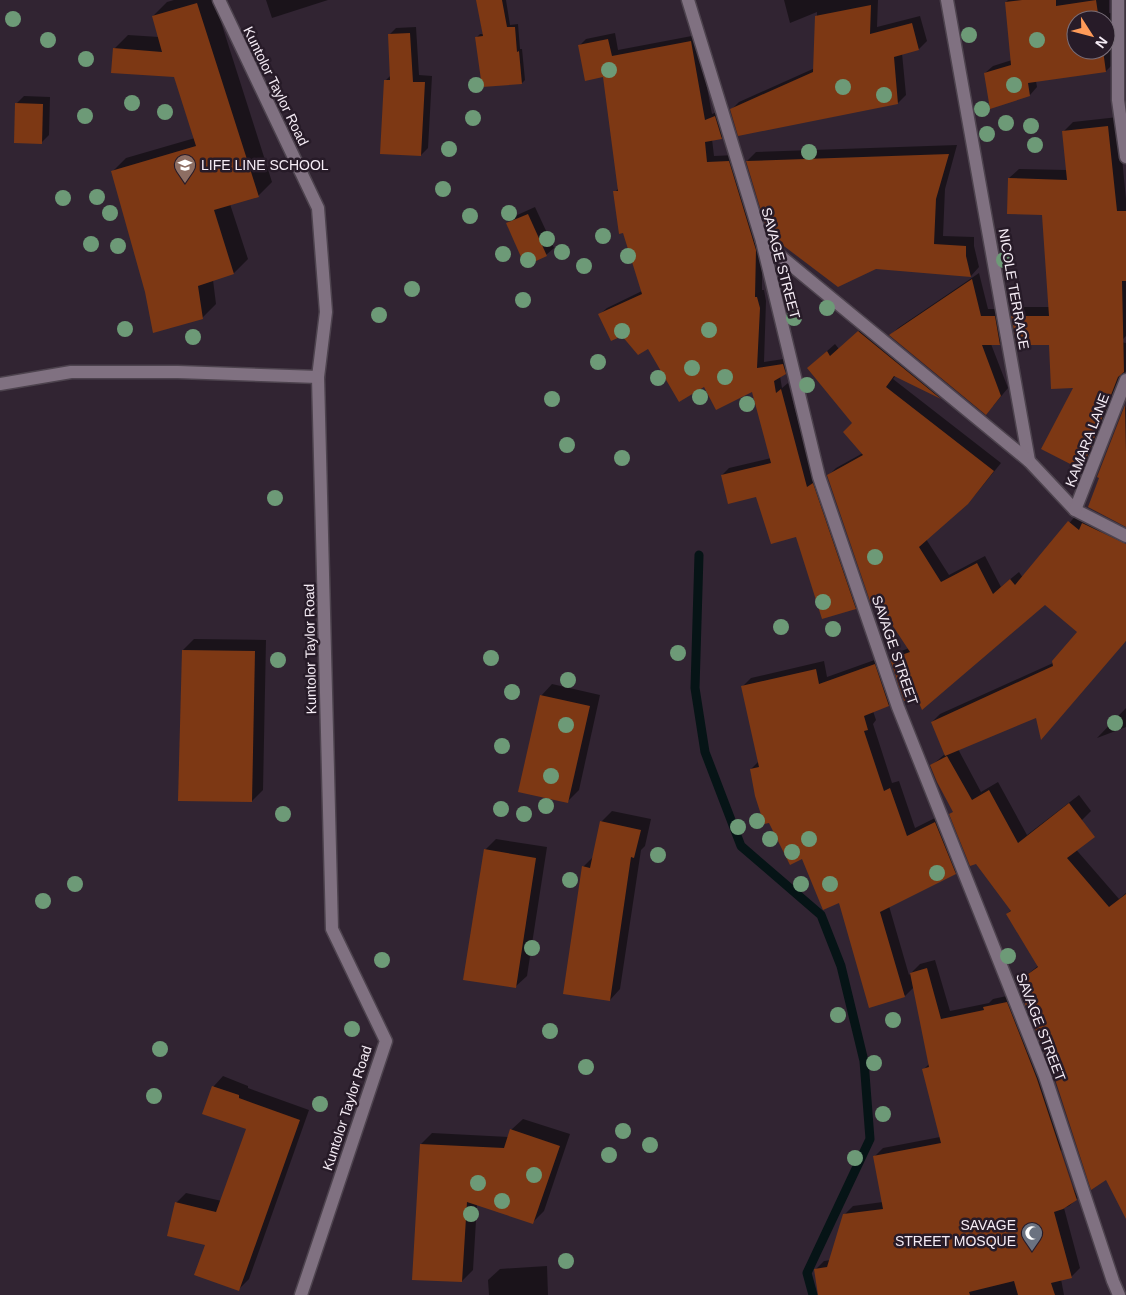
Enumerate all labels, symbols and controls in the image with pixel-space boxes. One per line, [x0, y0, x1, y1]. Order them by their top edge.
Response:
north arrow [1066, 10, 1116, 60]
street label: Kuntolor Taylor Road [240, 24, 312, 148]
text: N [1092, 34, 1111, 51]
school or university icon: LIFE LINE SCHOOL [173, 153, 197, 184]
place label: LIFE LINE SCHOOL [201, 157, 329, 173]
street label: SAVAGE STREET [758, 206, 804, 321]
street label: NICOLE TERRACE [995, 227, 1033, 351]
street label: KAMARA LANE [1062, 391, 1112, 489]
street label: Kuntolor Taylor Road [301, 584, 319, 714]
street label: SAVAGE STREET [869, 593, 921, 707]
street label: SAVAGE STREET [1013, 971, 1069, 1084]
street label: Kuntolor Taylor Road [319, 1043, 375, 1173]
place label: SAVAGE STREET MOSQUE [895, 1217, 1016, 1249]
mosque icon: SAVAGE STREET MOSQUE [1020, 1221, 1044, 1252]

